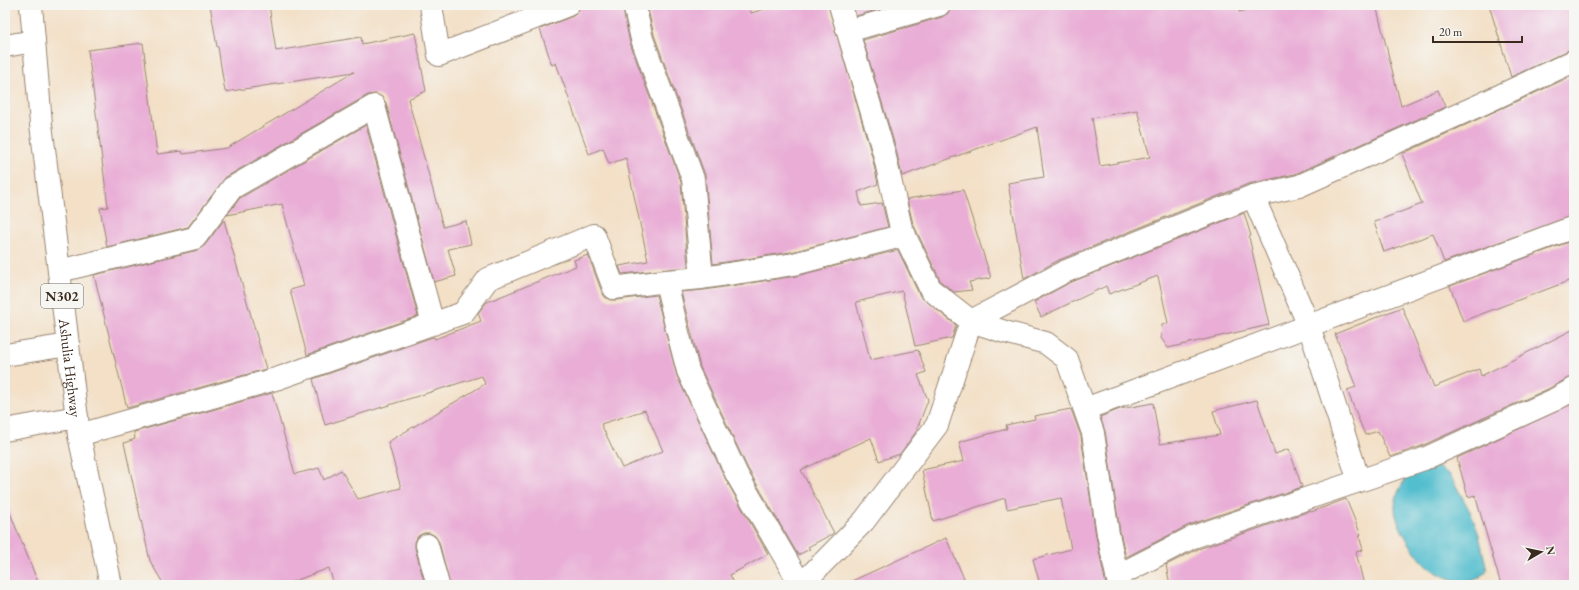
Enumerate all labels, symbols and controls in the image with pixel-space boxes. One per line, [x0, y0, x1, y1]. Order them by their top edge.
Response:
scale bar [1433, 18, 1522, 44]
text: 20 m [1439, 24, 1463, 40]
road number: N302 [41, 284, 83, 308]
street label: Ashulia Highway [55, 316, 86, 419]
north arrow [1521, 532, 1561, 572]
text: N [1543, 545, 1559, 556]

